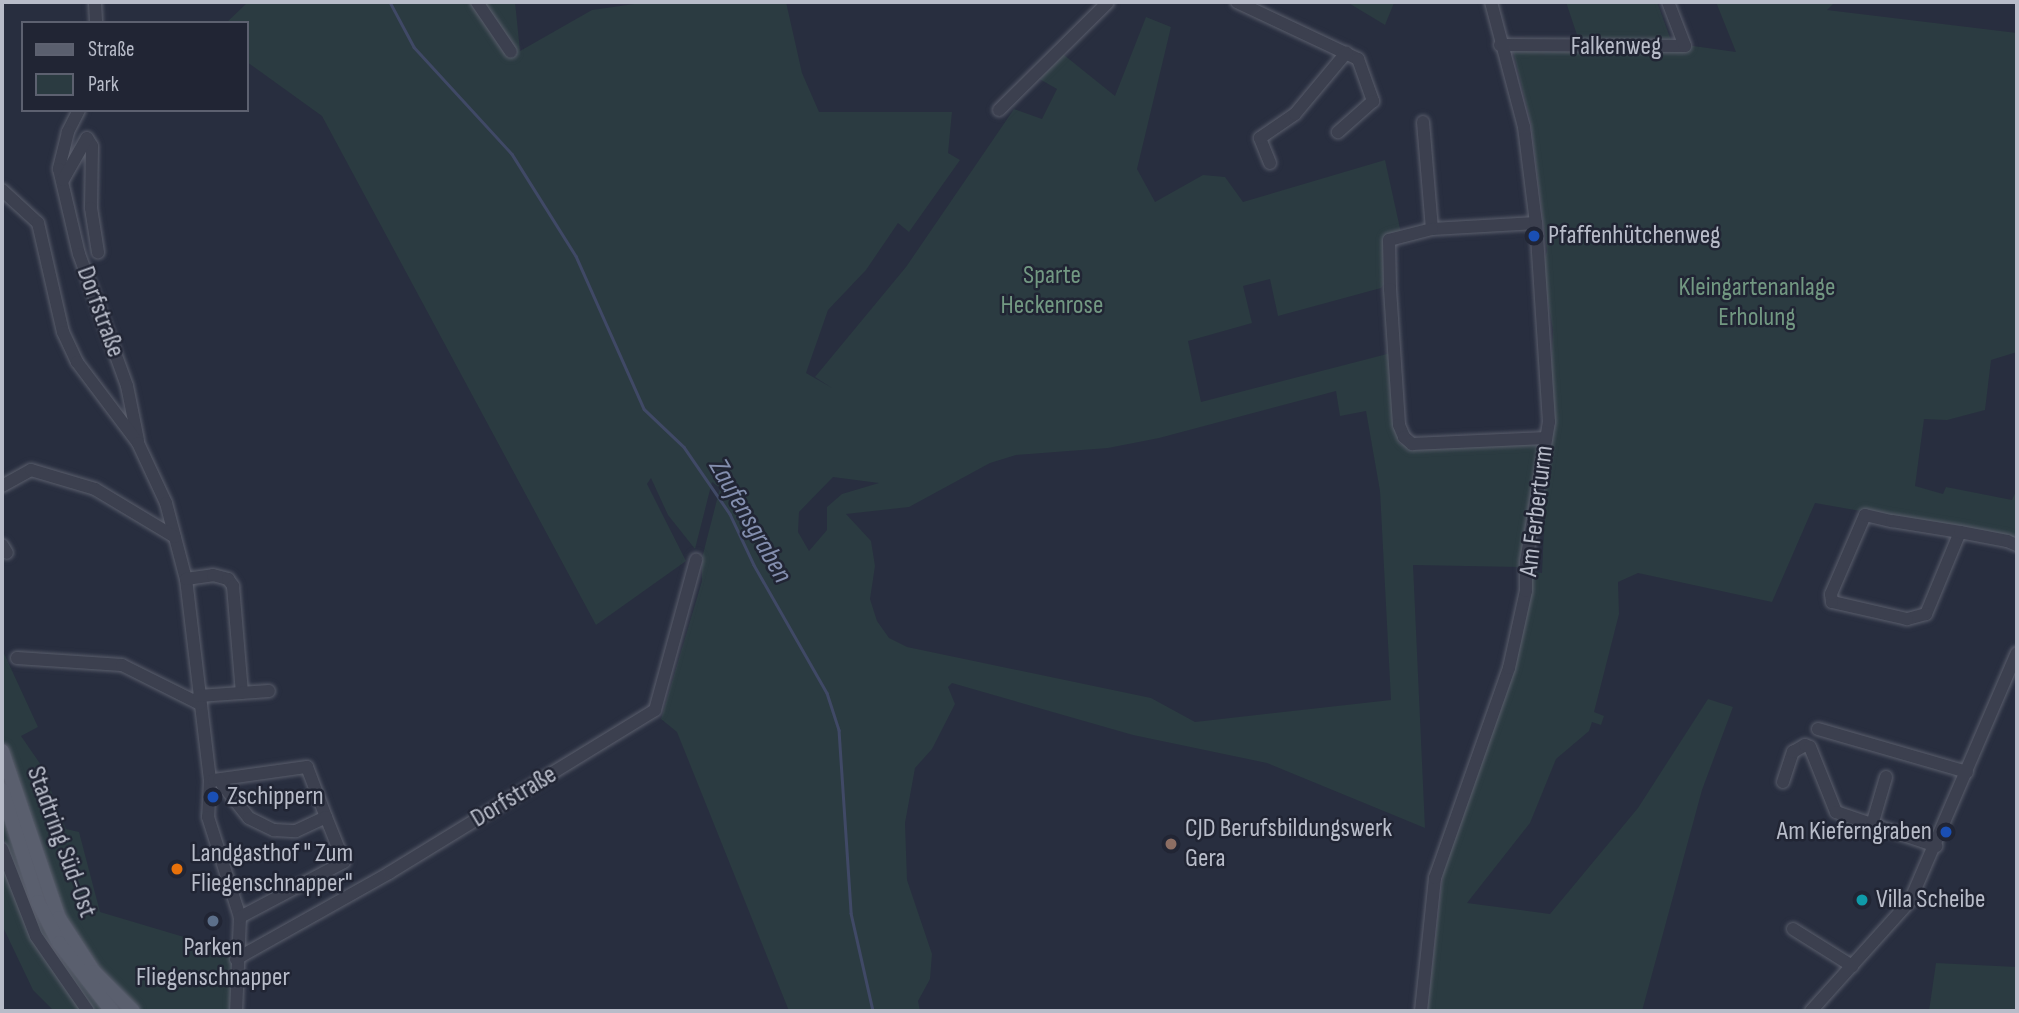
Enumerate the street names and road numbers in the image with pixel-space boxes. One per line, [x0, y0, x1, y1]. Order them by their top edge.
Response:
street label: Falkenweg [1571, 31, 1661, 63]
street label: Dorfstraße [69, 262, 131, 362]
street label: Am Ferberturm [1513, 444, 1561, 578]
street label: Dorfstraße [465, 759, 563, 835]
street label: Stadtring Süd-Ost [19, 762, 103, 922]

